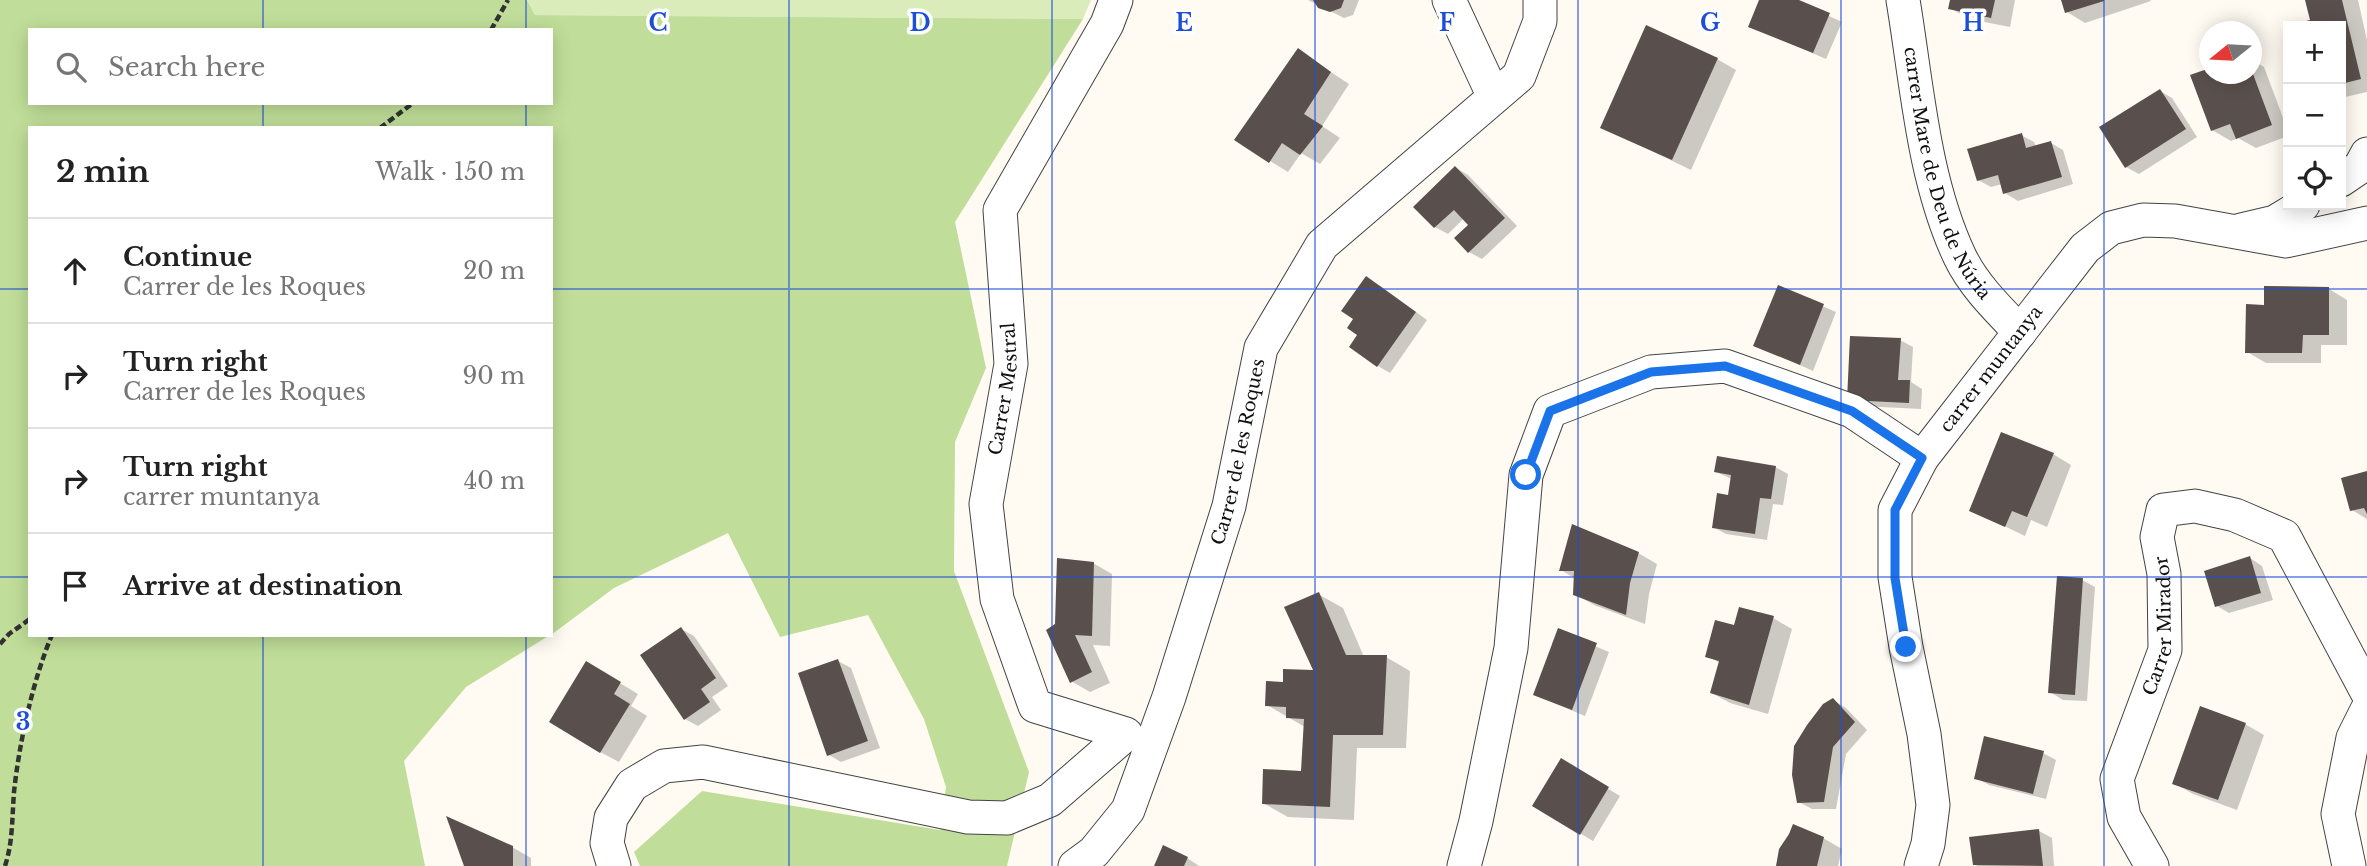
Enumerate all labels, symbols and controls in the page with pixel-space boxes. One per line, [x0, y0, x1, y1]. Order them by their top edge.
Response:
text: C [649, 9, 667, 37]
text: D [909, 9, 931, 37]
text: E [1175, 9, 1193, 37]
text: F [1439, 9, 1455, 37]
text: G [1700, 9, 1720, 37]
text: H [1962, 9, 1984, 37]
north arrow [2199, 21, 2262, 84]
map controls [2283, 21, 2346, 210]
button: + [2283, 21, 2346, 84]
search box [28, 28, 553, 105]
street label: carrer Mare de Deu de Núria [1899, 45, 1996, 304]
icon: search [52, 48, 90, 86]
text: Search here [108, 51, 265, 83]
button: − [2283, 84, 2346, 147]
button: locate [2283, 147, 2346, 210]
text: 2 min [56, 153, 149, 190]
text: Walk · 150 m [375, 158, 525, 186]
text: Continue [123, 241, 252, 273]
icon: ahead [56, 252, 94, 290]
text: 20 m [463, 257, 525, 285]
text: Carrer de les Roques [123, 273, 366, 301]
street label: carrer muntanya [1935, 301, 2047, 437]
street label: Carrer Mestral [984, 322, 1022, 457]
text: Turn right [123, 346, 268, 378]
icon: right [56, 357, 94, 395]
street label: Carrer de les Roques [1206, 357, 1270, 548]
text: 90 m [463, 362, 525, 390]
text: Carrer de les Roques [123, 378, 366, 406]
text: Turn right [123, 451, 268, 483]
route start [1510, 459, 1541, 490]
icon: right [56, 462, 94, 500]
text: 40 m [464, 467, 525, 495]
text: carrer muntanya [123, 483, 320, 511]
street label: Carrer Mirador [2138, 554, 2177, 699]
icon: arrive [56, 567, 94, 605]
text: Arrive at destination [123, 570, 403, 602]
route end [1890, 631, 1921, 662]
text: 3 [16, 708, 30, 736]

